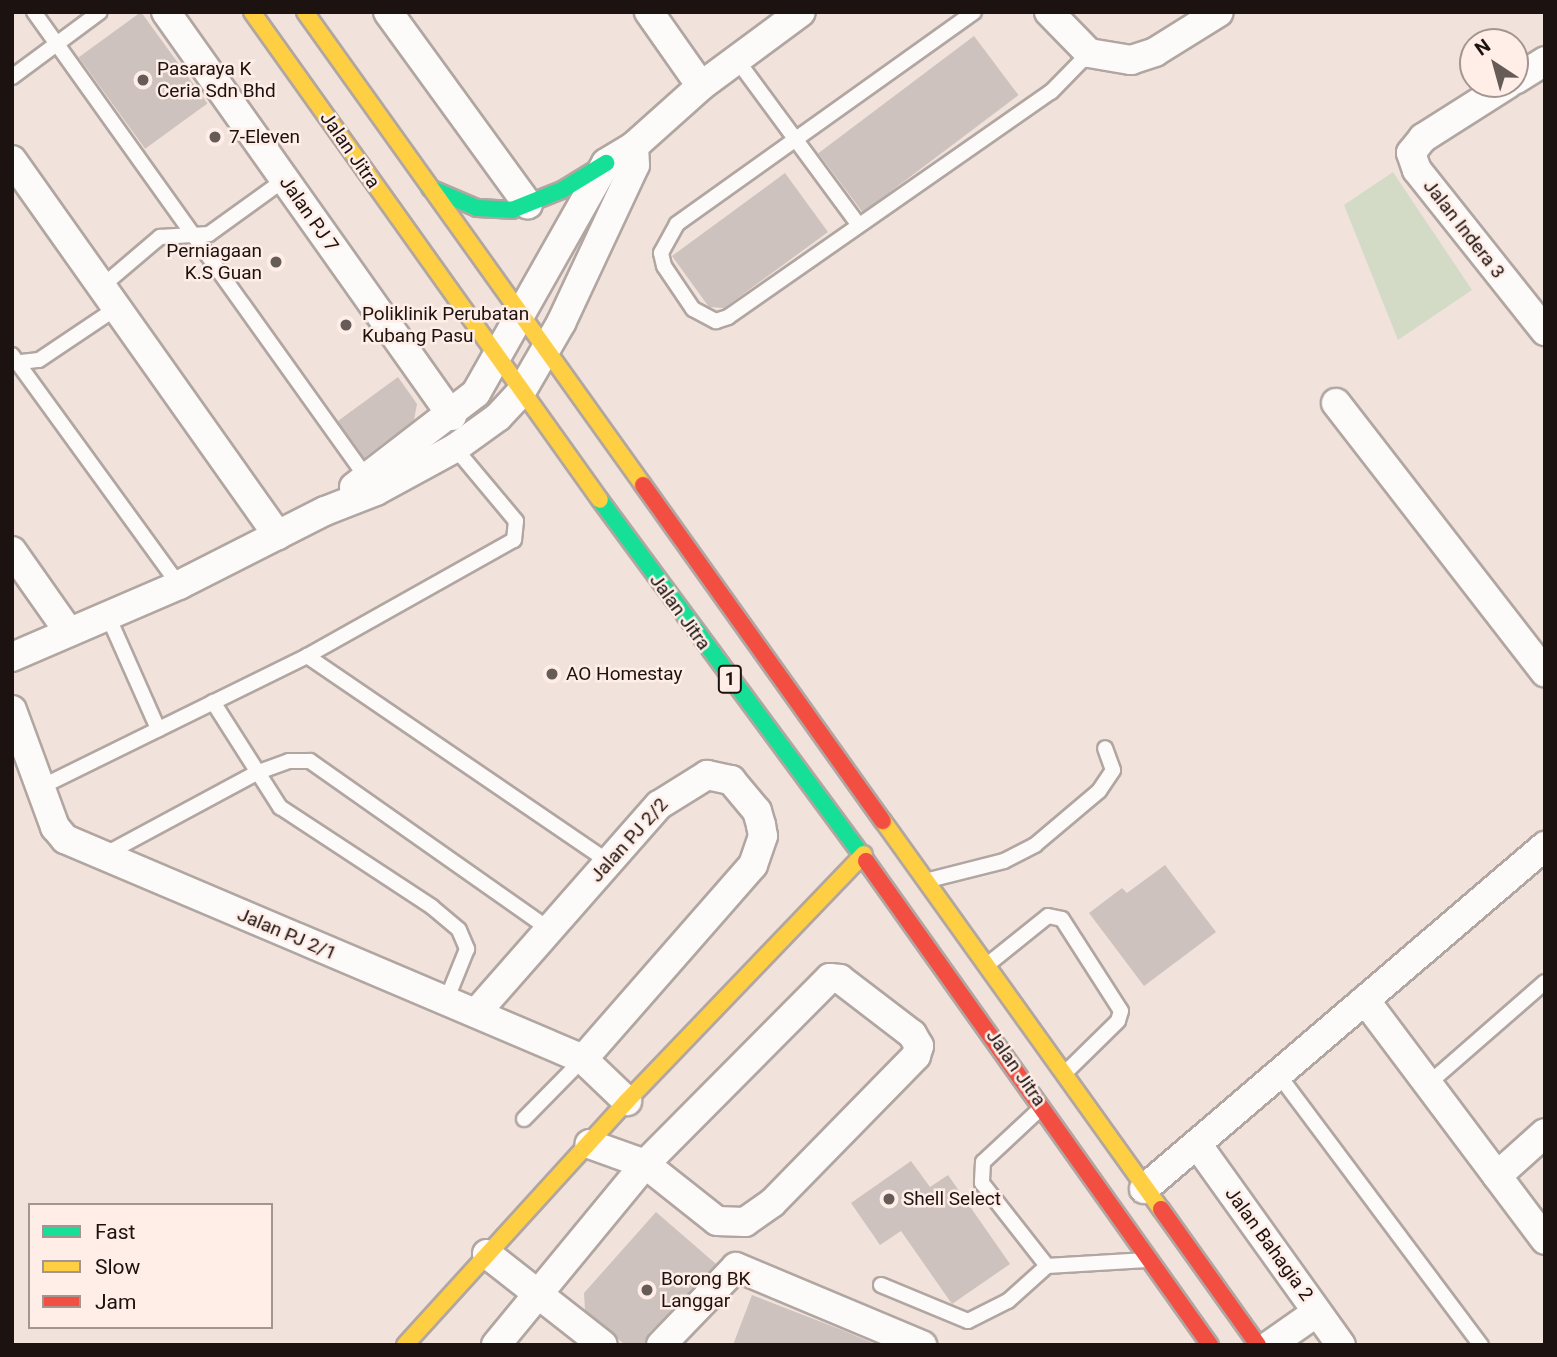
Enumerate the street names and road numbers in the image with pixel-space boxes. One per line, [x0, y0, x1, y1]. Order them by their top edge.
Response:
street label: Jalan Jitra [315, 107, 385, 193]
street label: Jalan PJ 7 [275, 172, 343, 256]
street label: Jalan Indera 3 [1418, 175, 1510, 283]
street label: Jalan Jitra [645, 569, 715, 655]
road number: 1 [718, 664, 742, 694]
street label: Jalan PJ 2/2 [585, 793, 673, 887]
street label: Jalan PJ 2/1 [234, 903, 340, 965]
street label: Jalan Jitra [981, 1025, 1051, 1111]
street label: Jalan Bahagia 2 [1220, 1183, 1318, 1305]

